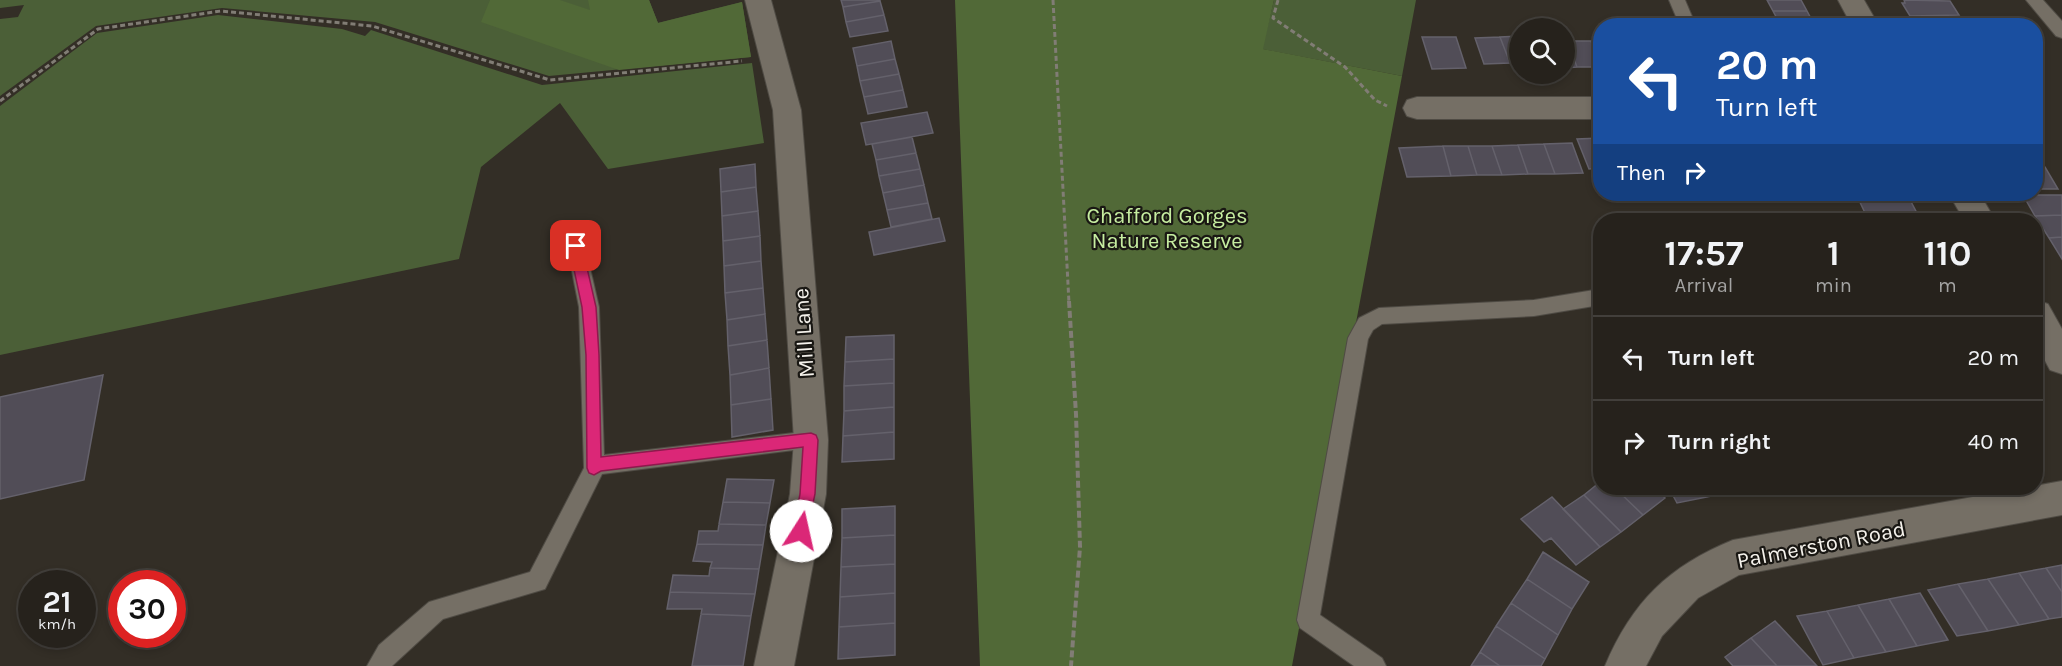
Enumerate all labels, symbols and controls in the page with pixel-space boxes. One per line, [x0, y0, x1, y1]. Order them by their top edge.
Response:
map controls [1509, 18, 1575, 84]
button: search [1509, 18, 1575, 84]
text: 20 m [1716, 40, 1818, 90]
icon: left [1617, 42, 1695, 120]
text: Turn left [1716, 91, 1817, 123]
icon: right [1678, 156, 1711, 189]
text: Then [1617, 160, 1666, 186]
park label: Chafford Gorges Nature Reserve [1086, 203, 1248, 254]
pin [550, 220, 601, 271]
icon: arrive [559, 229, 592, 262]
text: 17:57 [1664, 232, 1744, 274]
text: 1 [1827, 232, 1840, 274]
text: 110 [1923, 232, 1972, 274]
text: Arrival [1675, 274, 1733, 297]
text: min [1815, 274, 1852, 297]
text: m [1938, 274, 1957, 297]
street label: Mill Lane [788, 287, 820, 379]
icon: left [1617, 342, 1650, 375]
text: Turn left [1668, 345, 1755, 371]
text: 20 m [1967, 345, 2019, 371]
icon: right [1617, 426, 1650, 459]
text: Turn right [1668, 429, 1771, 455]
text: 40 m [1968, 429, 2019, 455]
position arrow [769, 499, 833, 563]
street label: Palmerston Road [1735, 516, 1908, 574]
speed limit sign: 30 [108, 570, 186, 648]
text: 21 [43, 584, 71, 620]
text: km/h [38, 615, 76, 633]

